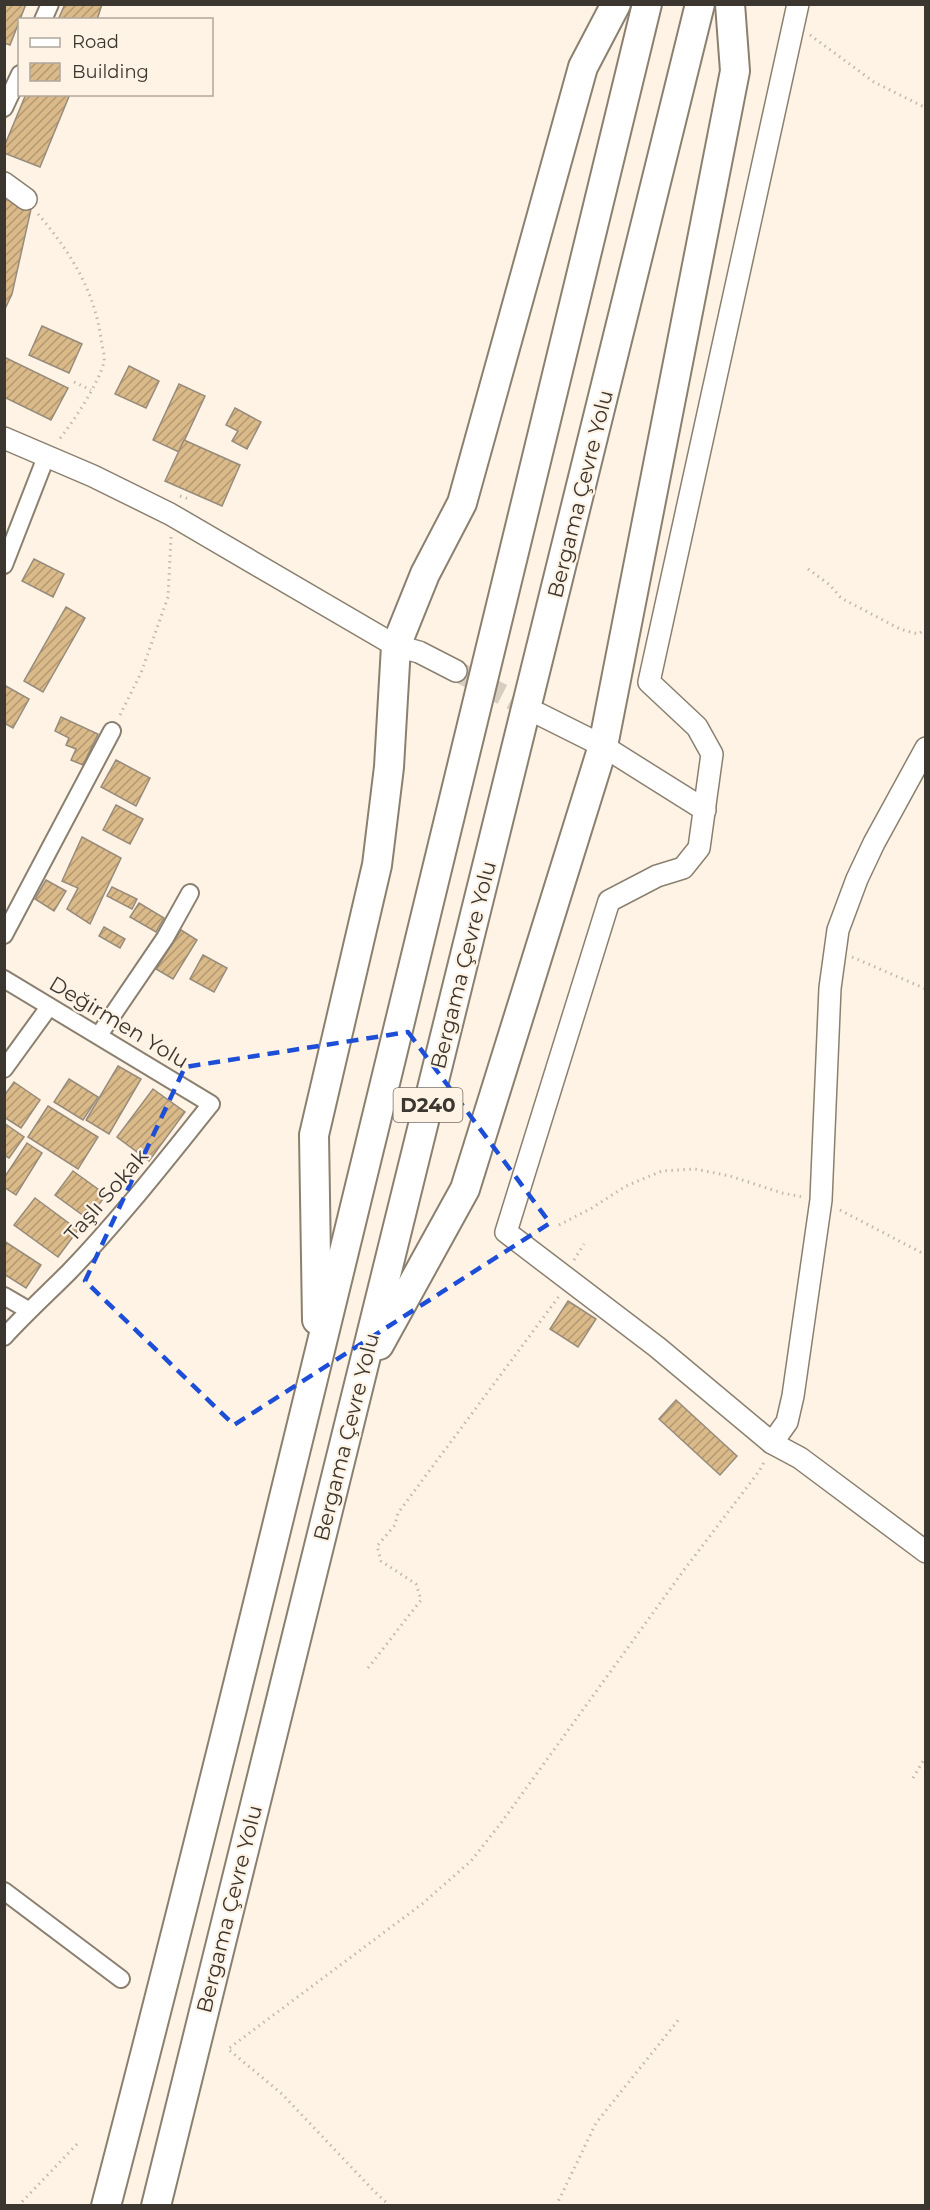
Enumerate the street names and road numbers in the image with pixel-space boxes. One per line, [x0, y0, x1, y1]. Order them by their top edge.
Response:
street label: Bergama Çevre Yolu [542, 388, 618, 600]
street label: Bergama Çevre Yolu [425, 859, 501, 1071]
street label: Değirmen Yolu [45, 971, 193, 1073]
road number: D240 [394, 1088, 462, 1122]
street label: Taşlı Sokak [59, 1143, 153, 1246]
street label: Bergama Çevre Yolu [308, 1331, 384, 1543]
street label: Bergama Çevre Yolu [191, 1803, 267, 2015]

